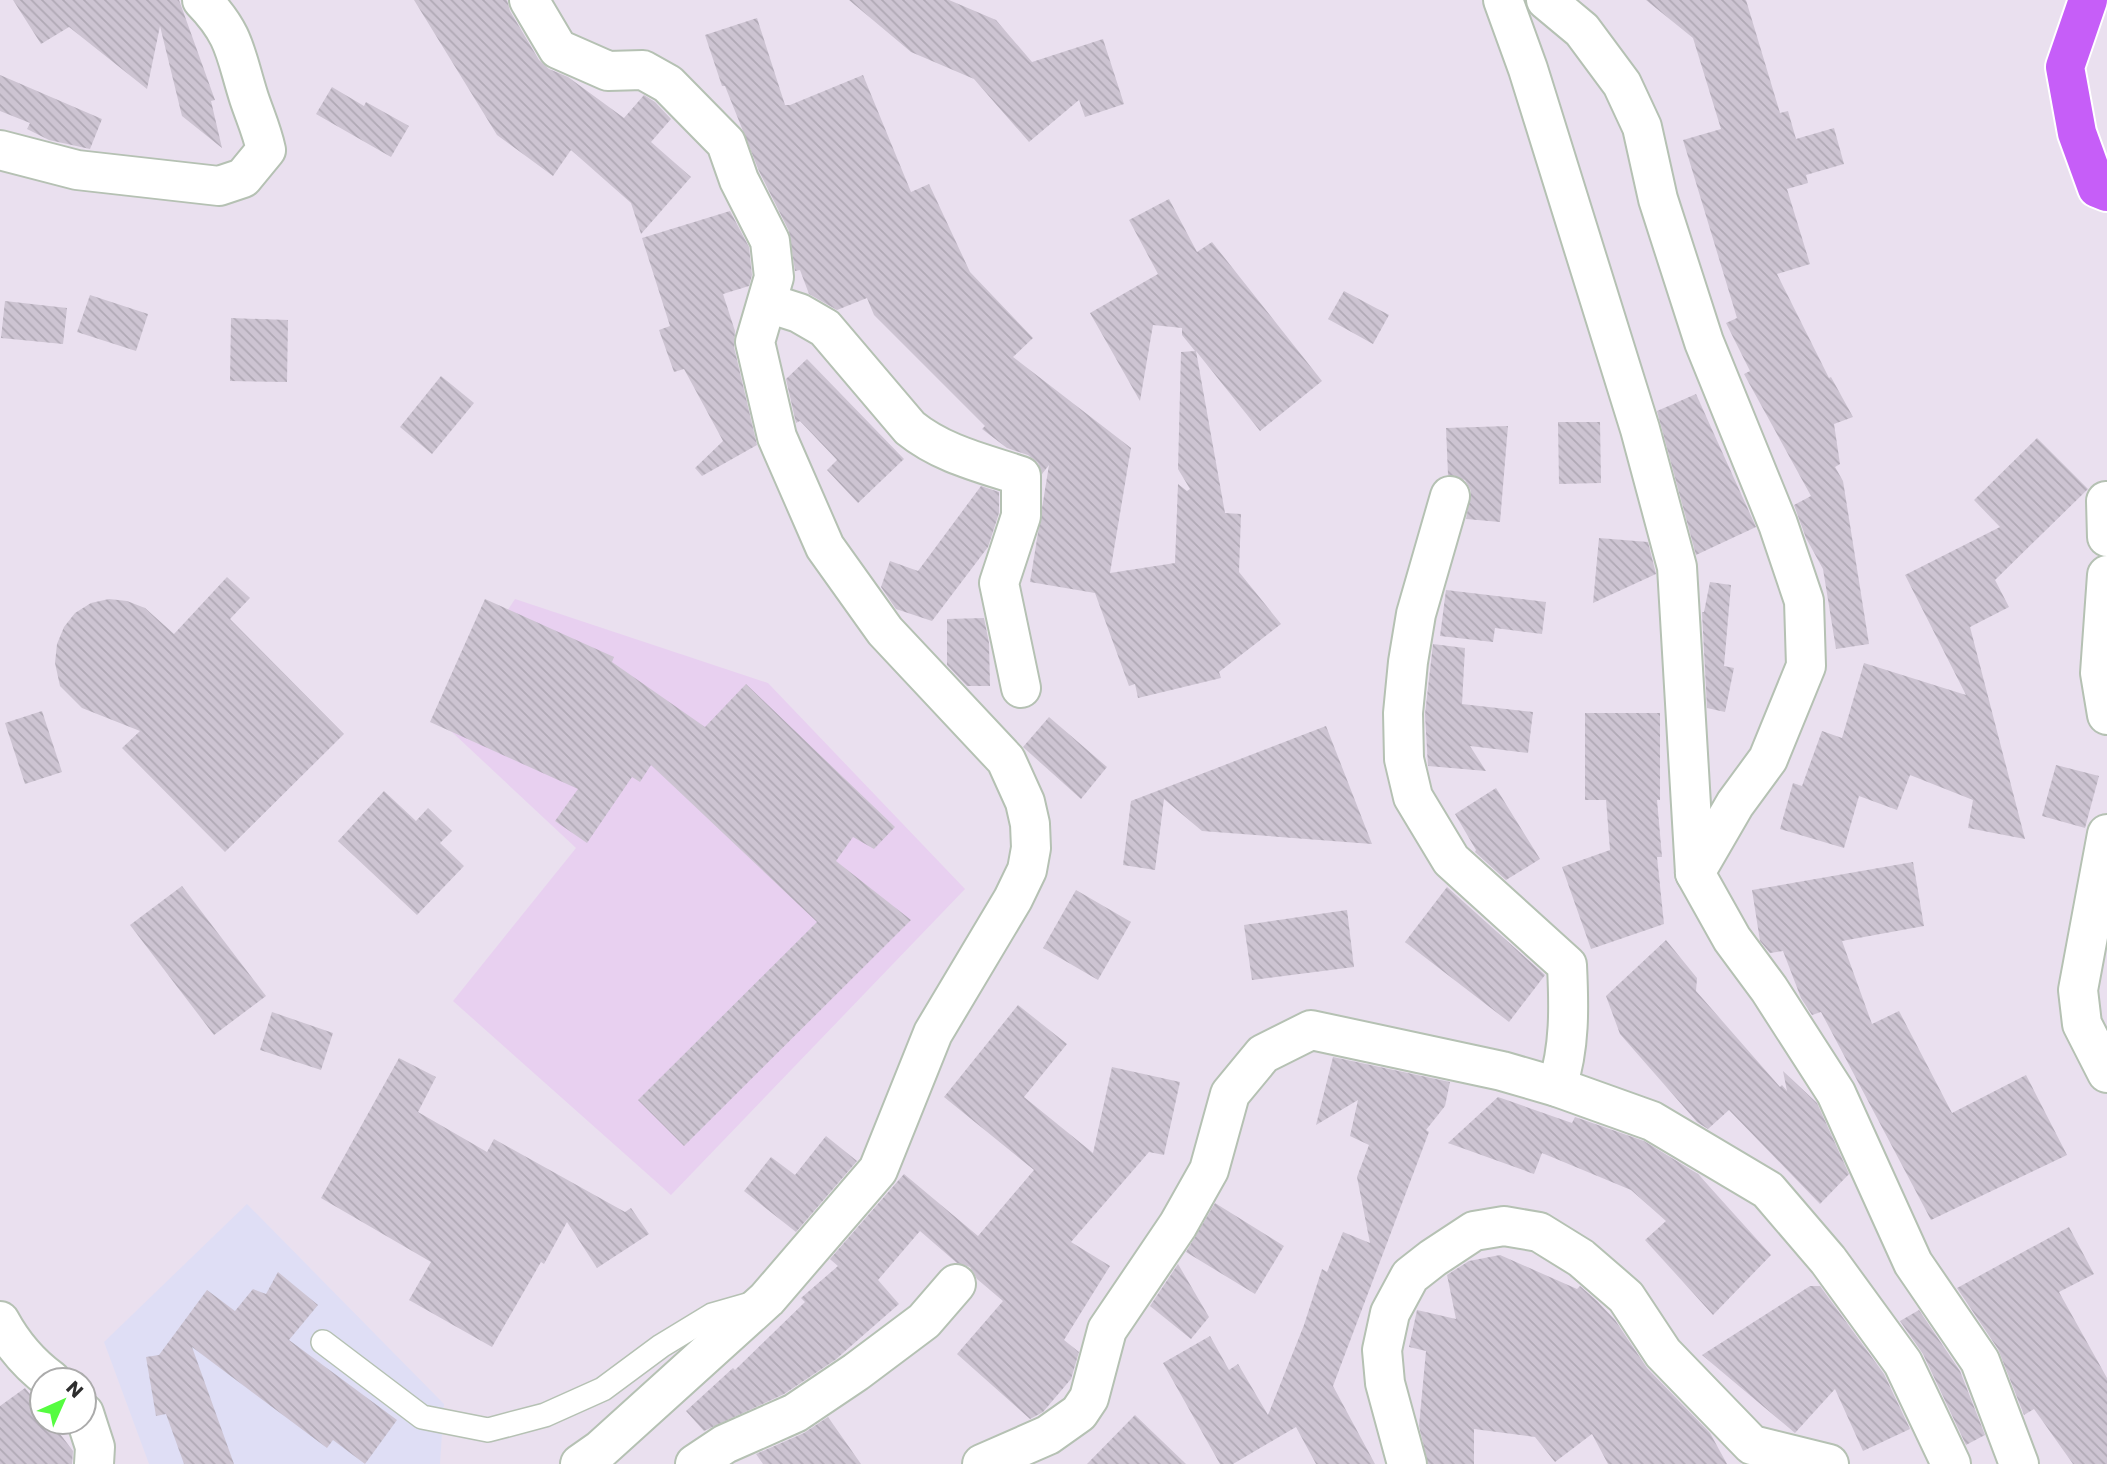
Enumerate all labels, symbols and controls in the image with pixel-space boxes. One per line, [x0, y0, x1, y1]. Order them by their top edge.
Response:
north arrow [28, 1366, 98, 1436]
text: N [60, 1375, 89, 1404]

